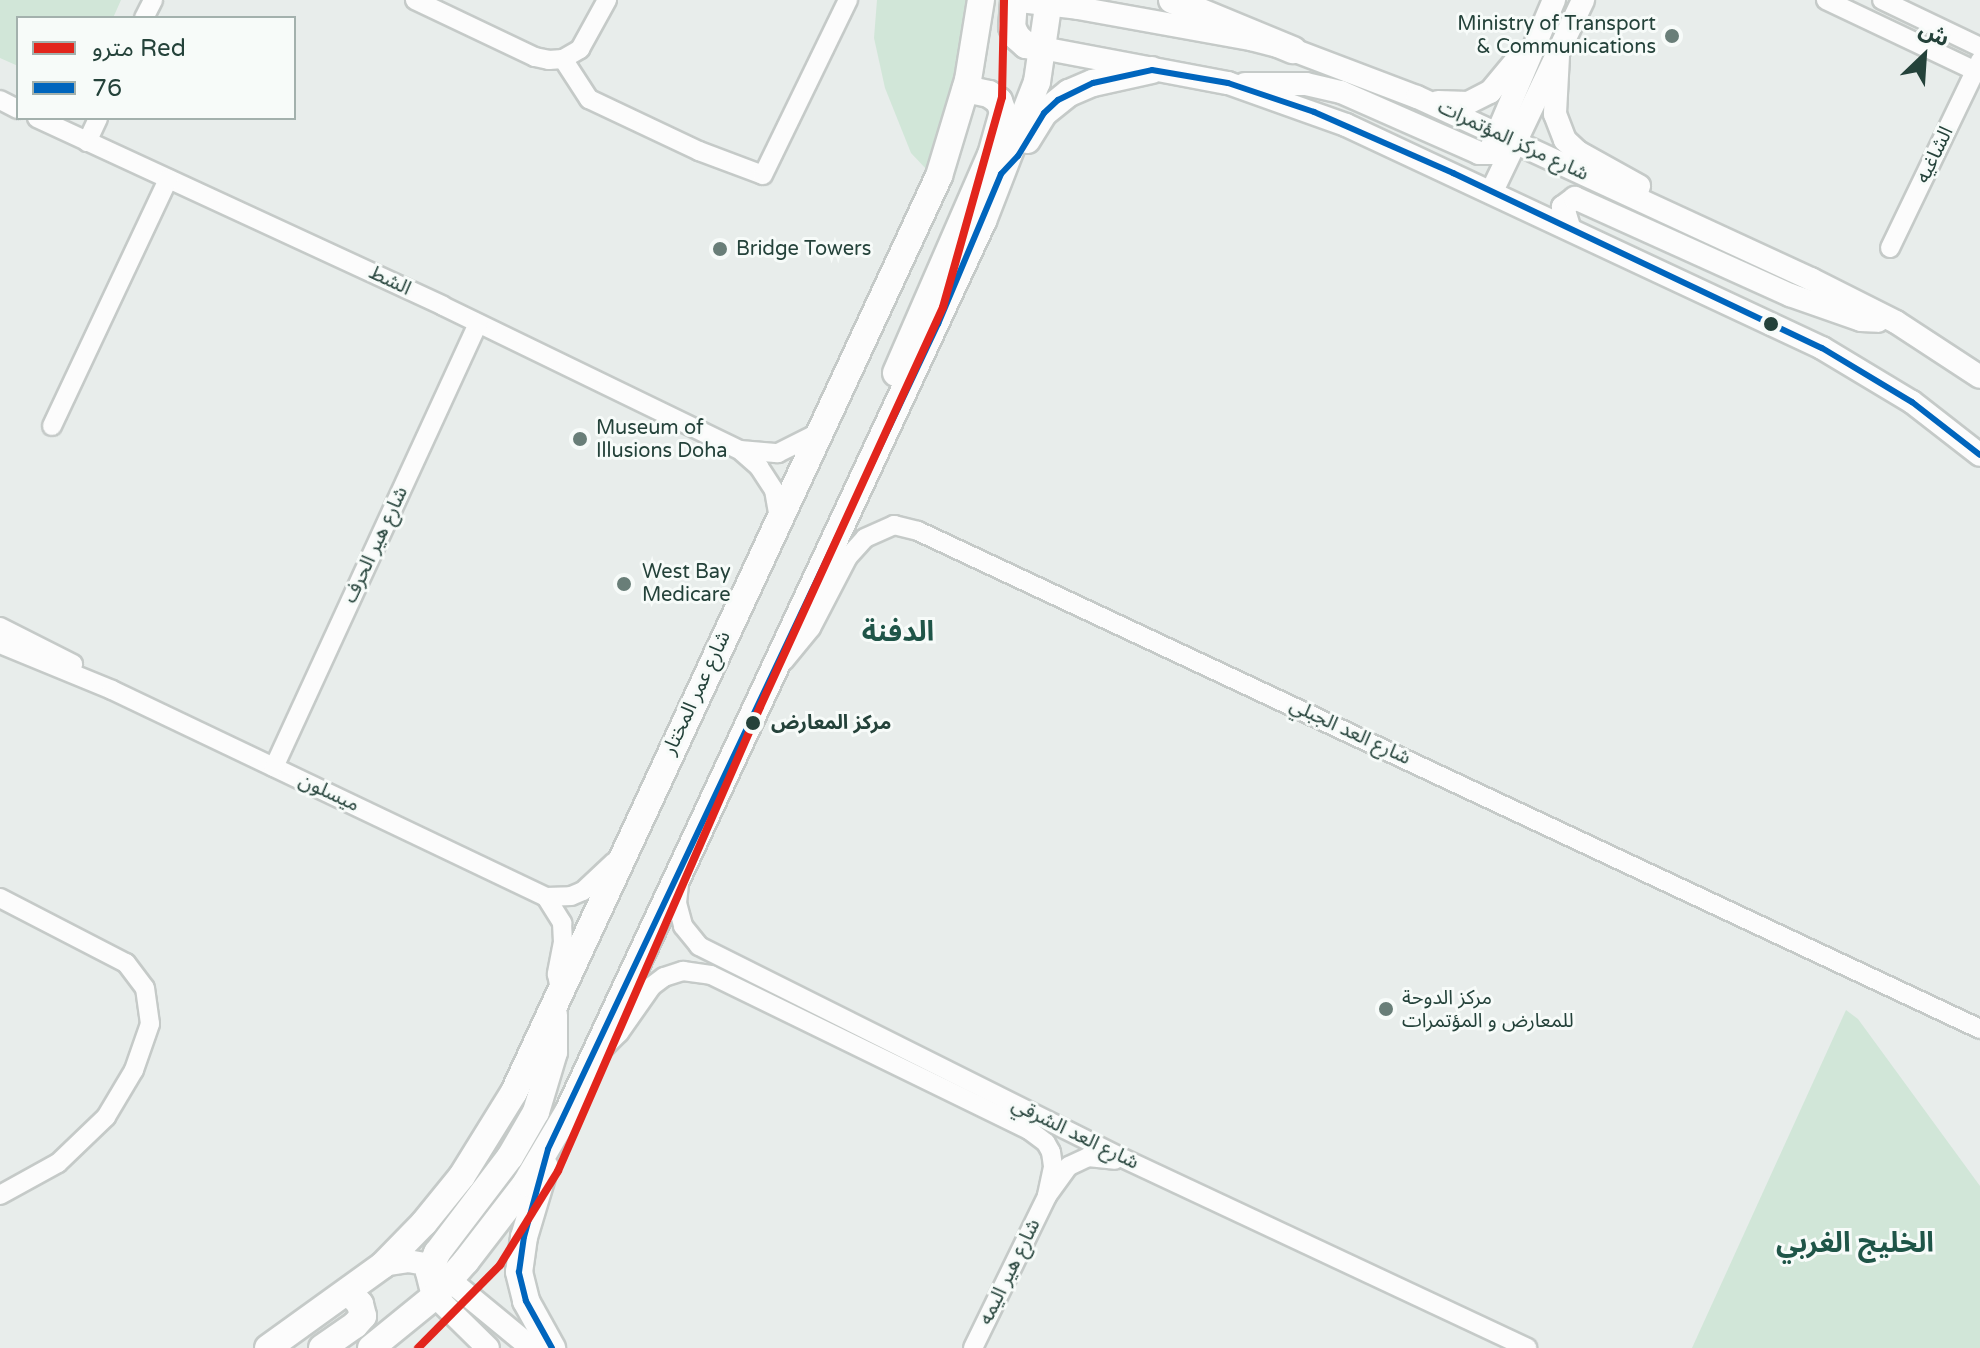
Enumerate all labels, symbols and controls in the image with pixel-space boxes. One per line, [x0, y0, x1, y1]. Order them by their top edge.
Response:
place label: Ministry of Transport & Communications [1457, 12, 1656, 59]
legend [16, 16, 296, 120]
north arrow [1884, 16, 1964, 96]
text: ش [1915, 16, 1953, 52]
marker: Ministry of Transport & Communications [1663, 27, 1681, 45]
text: مترو Red [92, 34, 186, 63]
text: 76 [92, 74, 122, 103]
street label: شارع مركز المؤتمرات [1434, 96, 1592, 186]
street label: الشاغيه [1911, 123, 1959, 187]
place label: Bridge Towers [736, 237, 871, 261]
marker: Bridge Towers [711, 240, 729, 258]
street label: الشط [365, 261, 415, 301]
unlabelled marker [1763, 316, 1779, 332]
place label: Museum of Illusions Doha [596, 416, 728, 463]
marker: Museum of Illusions Doha [571, 430, 589, 448]
street label: شارع هير الحرف [339, 483, 413, 607]
place label: West Bay Medicare [642, 560, 731, 607]
marker: West Bay Medicare [613, 573, 635, 595]
district label: الدفنة [862, 615, 934, 649]
street label: شارع عمر المختار [658, 627, 736, 759]
street label: شارع العد الجبلي [1286, 694, 1414, 770]
place label: مركز المعارض [771, 711, 891, 735]
marker: مركز المعارض [742, 712, 764, 734]
street label: ميسلون [295, 769, 363, 817]
place label: مركز الدوحة للمعارض و المؤتمرات [1402, 986, 1574, 1033]
marker: مركز الدوحة للمعارض و المؤتمرات [1377, 1000, 1395, 1018]
street label: شارع العد الشرقي [1008, 1093, 1142, 1175]
street label: شارع هير اليمه [974, 1215, 1046, 1329]
district label: الخليج الغربي [1776, 1226, 1934, 1260]

